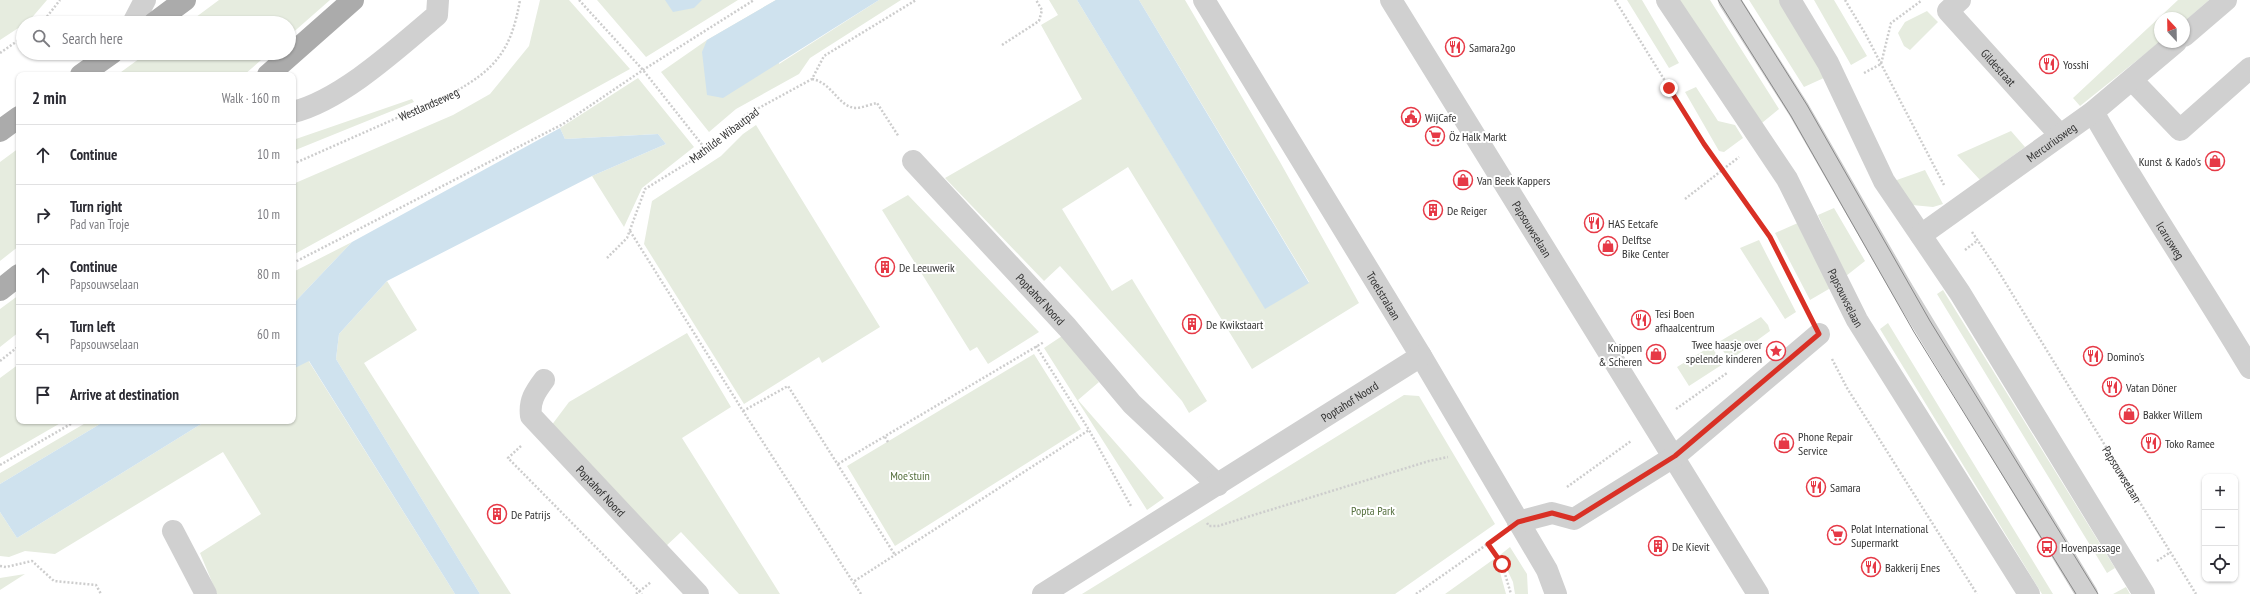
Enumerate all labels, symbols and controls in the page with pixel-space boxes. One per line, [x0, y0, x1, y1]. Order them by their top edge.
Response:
north arrow [2154, 12, 2190, 48]
search box [16, 16, 296, 60]
icon: search [30, 27, 52, 49]
text: Search here [62, 29, 123, 48]
restaurant icon: Samara2go [1444, 36, 1466, 58]
place label: Samara2go [1469, 40, 1515, 55]
street label: Gildestraat [1978, 45, 2020, 89]
restaurant icon: Yosshi [2038, 53, 2060, 75]
place label: Yosshi [2063, 57, 2089, 72]
route end [1660, 79, 1678, 97]
street label: Westlandseweg [396, 84, 461, 124]
text: 2 min [32, 87, 66, 109]
text: Walk · 160 m [222, 90, 280, 107]
street label: Mathilde Wibautpad [686, 104, 762, 166]
public building icon: WijCafe [1400, 106, 1422, 128]
place label: WijCafe [1425, 110, 1456, 125]
street label: Mercuriusweg [2023, 119, 2079, 165]
supermarket icon: Öz Halk Markt [1424, 125, 1446, 147]
place label: Öz Halk Markt [1449, 129, 1507, 144]
icon: ahead [32, 144, 54, 166]
text: Continue [70, 145, 117, 164]
text: 10 m [257, 146, 280, 163]
shop icon: Kunst & Kado's [2204, 150, 2226, 172]
place label: Kunst & Kado's [2139, 154, 2201, 169]
shop icon: Van Beek Kappers [1452, 169, 1474, 191]
place label: Van Beek Kappers [1476, 173, 1550, 188]
text: Turn right [70, 197, 122, 216]
street label: Papsouwselaan [1509, 198, 1555, 260]
building icon: De Reiger [1422, 199, 1444, 221]
place label: De Reiger [1447, 203, 1488, 218]
icon: right [32, 204, 54, 226]
text: 10 m [257, 206, 280, 223]
restaurant icon: HAS Eetcafe [1583, 212, 1605, 234]
text: Pad van Troje [70, 216, 129, 233]
place label: HAS Eetcafe [1608, 216, 1658, 231]
street label: Icarusweg [2153, 219, 2188, 262]
place label: Delftse Bike Center [1622, 232, 1670, 261]
shop icon: Delftse Bike Center [1597, 235, 1619, 257]
building icon: De Leeuwerik [874, 256, 896, 278]
text: Continue [70, 257, 117, 276]
place label: De Leeuwerik [899, 260, 955, 275]
icon: ahead [32, 264, 54, 286]
text: 80 m [257, 266, 280, 283]
street label: Papsouwselaan [1825, 266, 1867, 330]
street label: Troelstralaan [1364, 269, 1404, 322]
street label: Poptahof Noord [1013, 270, 1068, 328]
text: Papsouwselaan [70, 276, 139, 293]
place label: Tesi Boen afhaalcentrum [1655, 306, 1715, 335]
restaurant icon: Tesi Boen afhaalcentrum [1630, 309, 1652, 331]
building icon: De Kwikstaart [1181, 313, 1203, 335]
text: Turn left [70, 317, 115, 336]
place label: De Kwikstaart [1206, 317, 1264, 332]
icon: left [32, 324, 54, 346]
text: 60 m [257, 326, 280, 343]
text: Papsouwselaan [70, 336, 139, 353]
place label: Twee haasje over spelende kinderen [1686, 337, 1763, 366]
place label: Knippen & Scheren [1598, 340, 1642, 369]
place icon: Twee haasje over spelende kinderen [1765, 340, 1787, 362]
shop icon: Knippen & Scheren [1645, 343, 1667, 365]
restaurant icon: Domino's [2082, 345, 2104, 367]
place label: Domino's [2107, 349, 2144, 364]
restaurant icon: Vatan Döner [2101, 376, 2123, 398]
street label: Poptahof Noord [1318, 377, 1381, 425]
place label: Vatan Döner [2125, 380, 2177, 395]
icon: arrive [32, 384, 54, 406]
text: Arrive at destination [70, 385, 179, 404]
shop icon: Bakker Willem [2118, 403, 2140, 425]
place label: Bakker Willem [2143, 407, 2202, 422]
place label: Phone Repair Service [1798, 429, 1854, 458]
shop icon: Phone Repair Service [1773, 432, 1795, 454]
restaurant icon: Toko Ramee [2140, 432, 2162, 454]
place label: Toko Ramee [2165, 436, 2215, 451]
street label: Papsouwselaan [2100, 443, 2145, 505]
street label: Poptahof Noord [573, 462, 629, 520]
park label: Moe'stuin [890, 468, 930, 483]
map controls [2202, 474, 2238, 582]
button: + [2202, 474, 2238, 510]
restaurant icon: Samara [1805, 476, 1827, 498]
place label: Samara [1830, 480, 1861, 495]
building icon: De Patrijs [486, 503, 508, 525]
park label: Popta Park [1351, 503, 1395, 518]
place label: De Patrijs [511, 507, 551, 522]
button: − [2202, 510, 2238, 546]
place label: Polat International Supermarkt [1851, 521, 1928, 550]
supermarket icon: Polat International Supermarkt [1826, 524, 1848, 546]
building icon: De Kievit [1647, 535, 1669, 557]
bus stop icon: Hovenpassage [2036, 536, 2058, 558]
place label: De Kievit [1672, 539, 1710, 554]
place label: Hovenpassage [2061, 540, 2120, 555]
button: locate [2202, 546, 2238, 582]
route start [1493, 555, 1511, 573]
restaurant icon: Bakkerij Enes [1860, 556, 1882, 578]
place label: Bakkerij Enes [1885, 560, 1940, 575]

